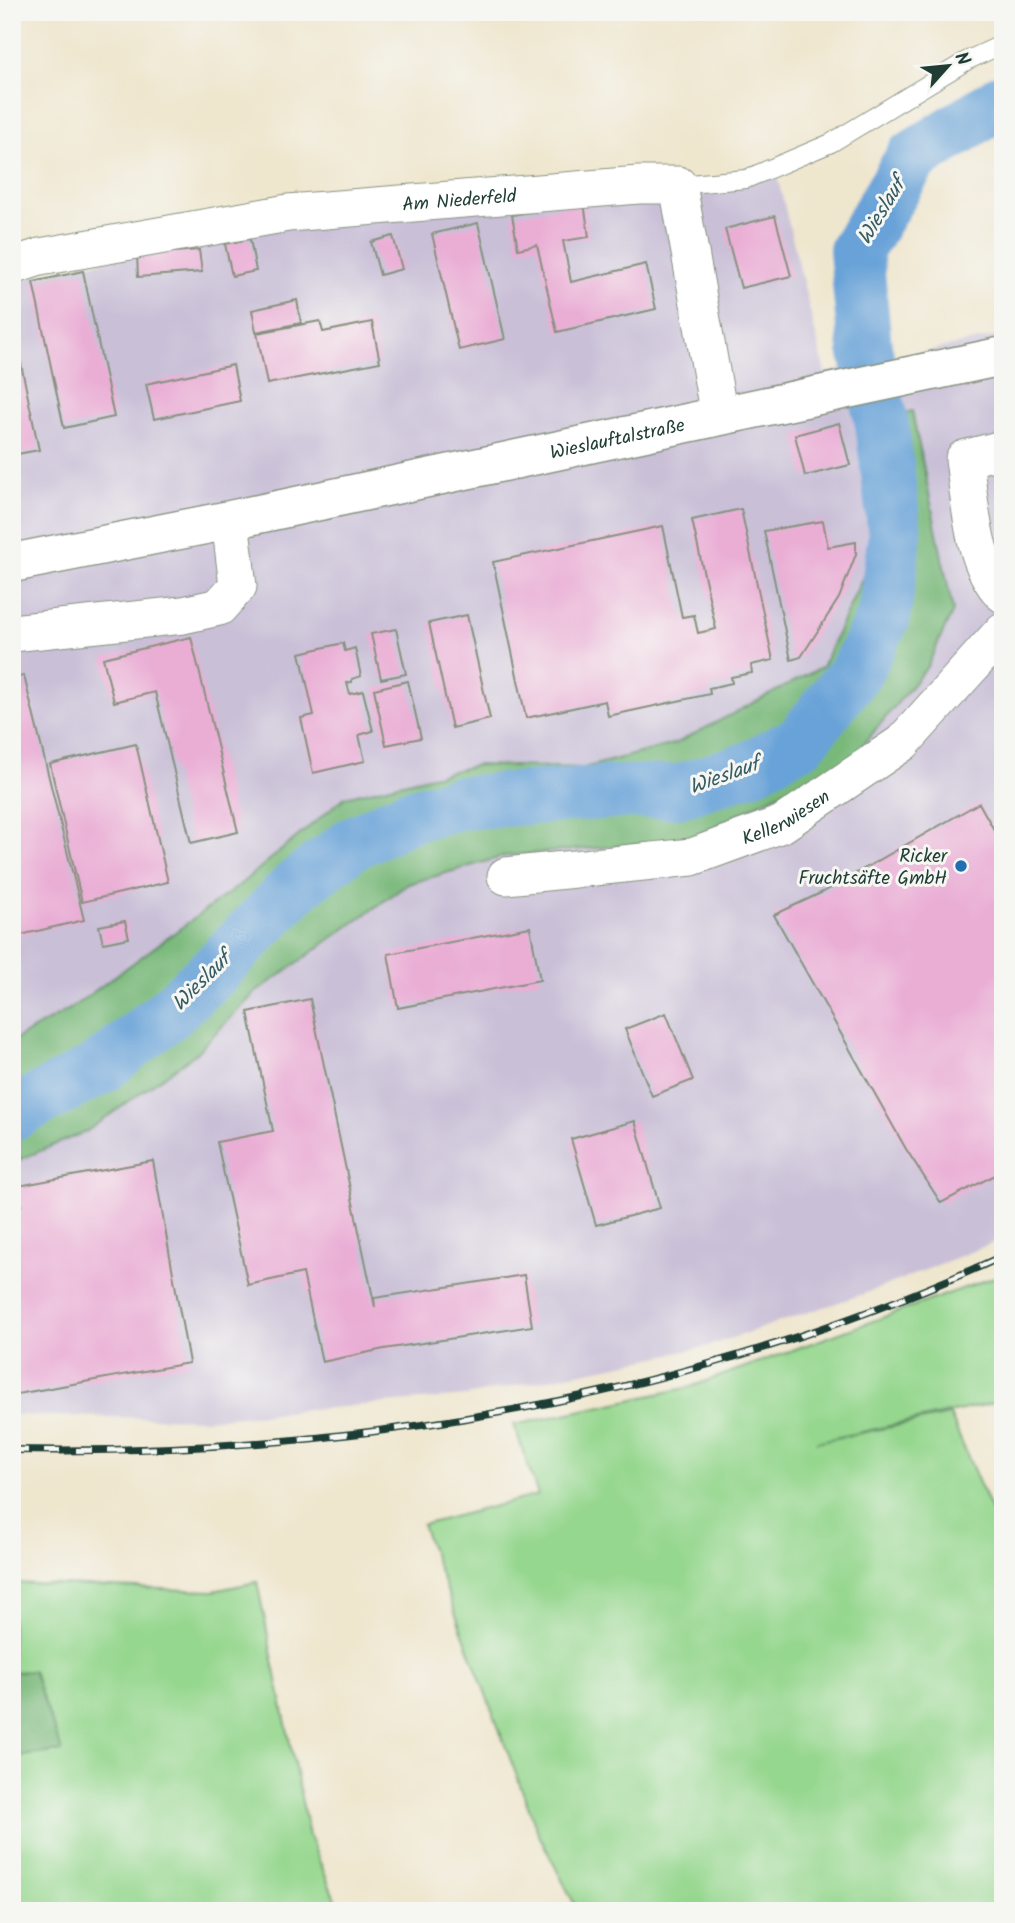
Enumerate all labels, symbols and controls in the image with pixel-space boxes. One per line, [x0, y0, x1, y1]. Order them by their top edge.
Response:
north arrow [914, 32, 984, 102]
text: N [945, 47, 977, 71]
water label: Wieslauf [849, 167, 918, 251]
street label: Am Niederfeld [401, 182, 518, 221]
street label: Wieslauftalstraße [547, 411, 688, 469]
water label: Wieslauf [685, 746, 770, 804]
street label: Kellerwiesen [738, 783, 837, 854]
place label: Ricker Fruchtsäfte GmbH [798, 842, 949, 894]
marker: Ricker Fruchtsäfte GmbH [953, 858, 969, 874]
water label: Wieslauf [165, 940, 244, 1019]

